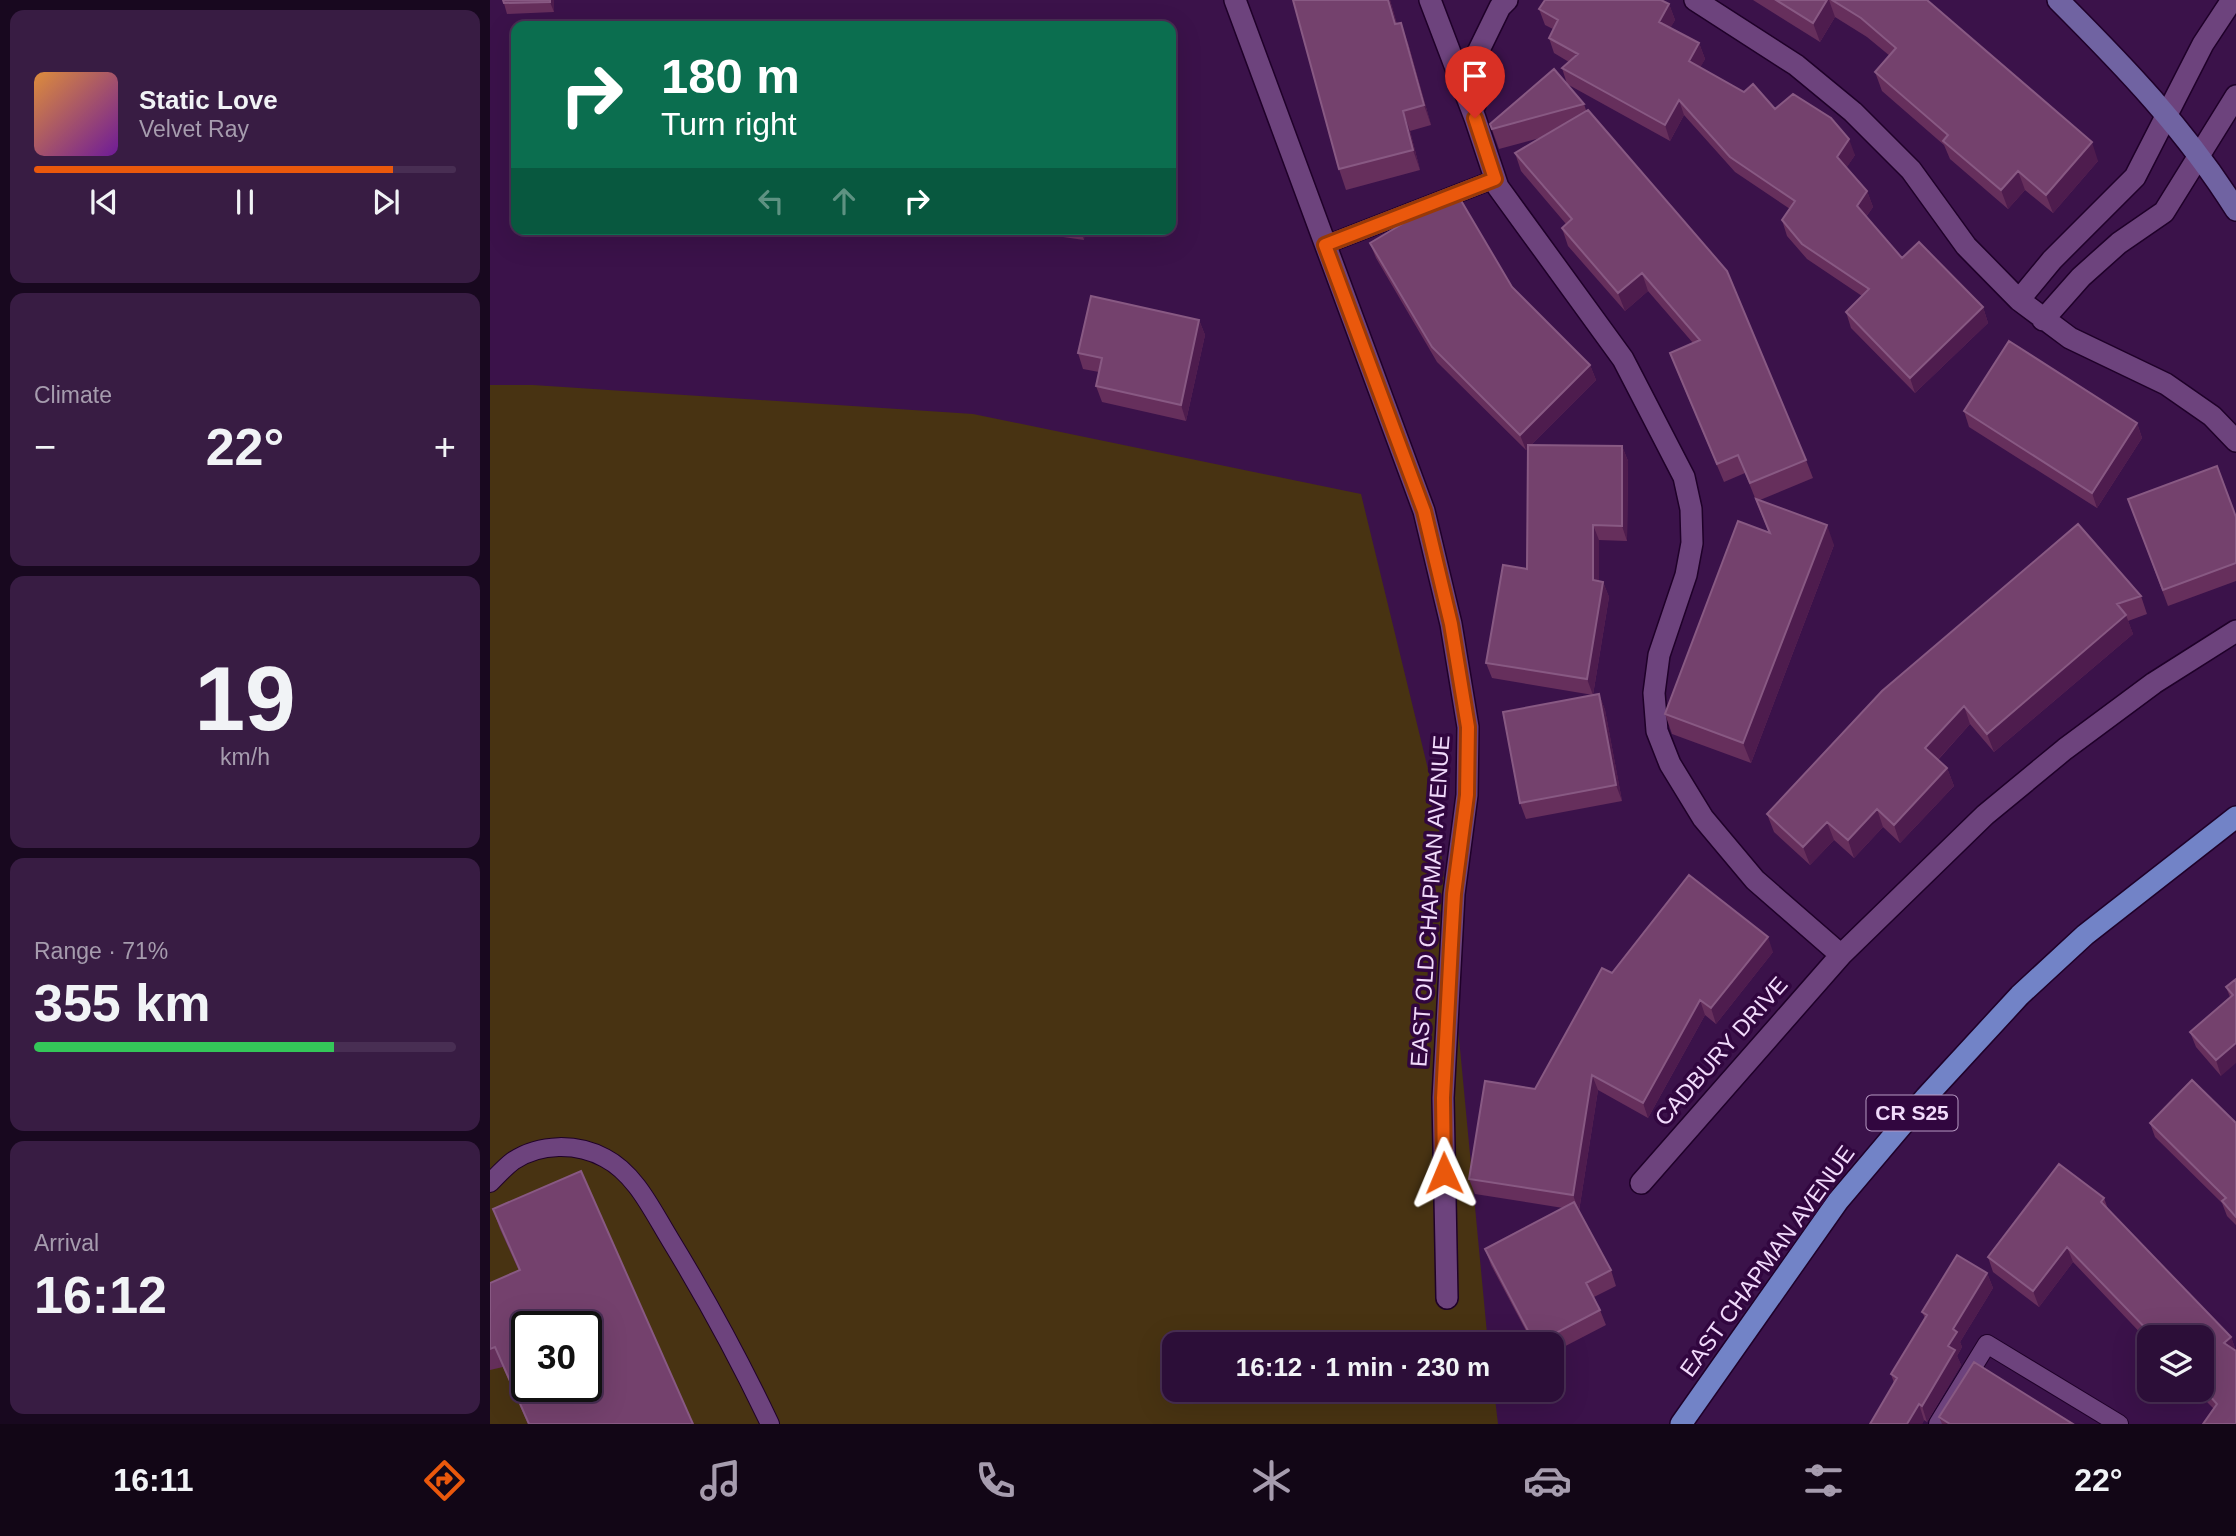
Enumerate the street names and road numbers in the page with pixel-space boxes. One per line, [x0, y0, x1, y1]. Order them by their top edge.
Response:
street label: EAST OLD CHAPMAN AVENUE [1405, 734, 1455, 1068]
street label: CADBURY DRIVE [1649, 971, 1793, 1131]
road number: CR S25 [1866, 1096, 1958, 1130]
street label: EAST CHAPMAN AVENUE [1674, 1140, 1860, 1382]

